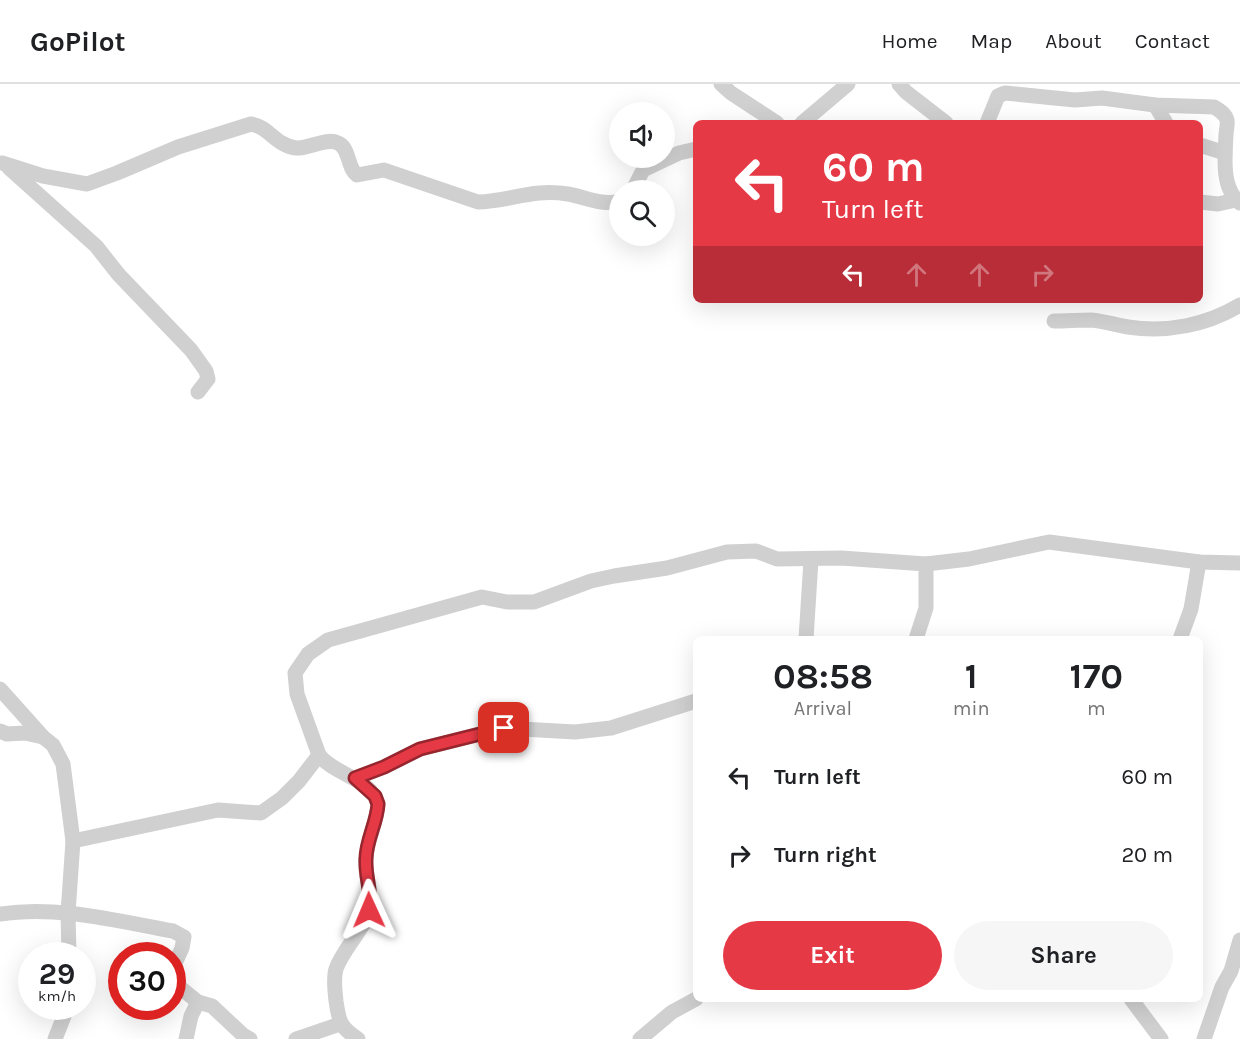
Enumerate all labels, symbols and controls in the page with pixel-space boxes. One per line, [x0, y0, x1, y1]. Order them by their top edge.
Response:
text: GoPilot [30, 25, 126, 58]
text: Home [882, 29, 938, 53]
text: Map [971, 29, 1012, 53]
text: About [1045, 29, 1102, 53]
text: Contact [1135, 29, 1210, 53]
map controls [609, 102, 675, 246]
button: sound [609, 102, 675, 168]
text: 60 m [822, 142, 925, 192]
icon: left [723, 144, 801, 222]
button: search [609, 180, 675, 246]
text: Turn left [822, 193, 923, 225]
icon: left [837, 258, 870, 291]
icon: ahead [900, 258, 933, 291]
icon: ahead [963, 258, 996, 291]
icon: right [1026, 258, 1059, 291]
text: 08:58 [773, 655, 873, 697]
text: 1 [965, 655, 978, 697]
text: 170 [1070, 655, 1123, 697]
text: Arrival [794, 697, 852, 720]
text: min [953, 697, 990, 720]
text: m [1087, 697, 1106, 720]
pin [478, 702, 529, 753]
icon: arrive [487, 711, 520, 744]
icon: left [723, 761, 756, 794]
text: Turn left [774, 764, 861, 790]
text: 60 m [1122, 764, 1173, 790]
icon: right [723, 839, 756, 872]
text: Turn right [774, 842, 877, 868]
text: 20 m [1121, 842, 1173, 868]
position arrow [337, 878, 401, 942]
button: Exit [723, 921, 942, 990]
button: Share [954, 921, 1173, 990]
speed limit sign: 30 [108, 942, 186, 1020]
text: 29 [39, 956, 75, 992]
text: km/h [38, 987, 76, 1005]

